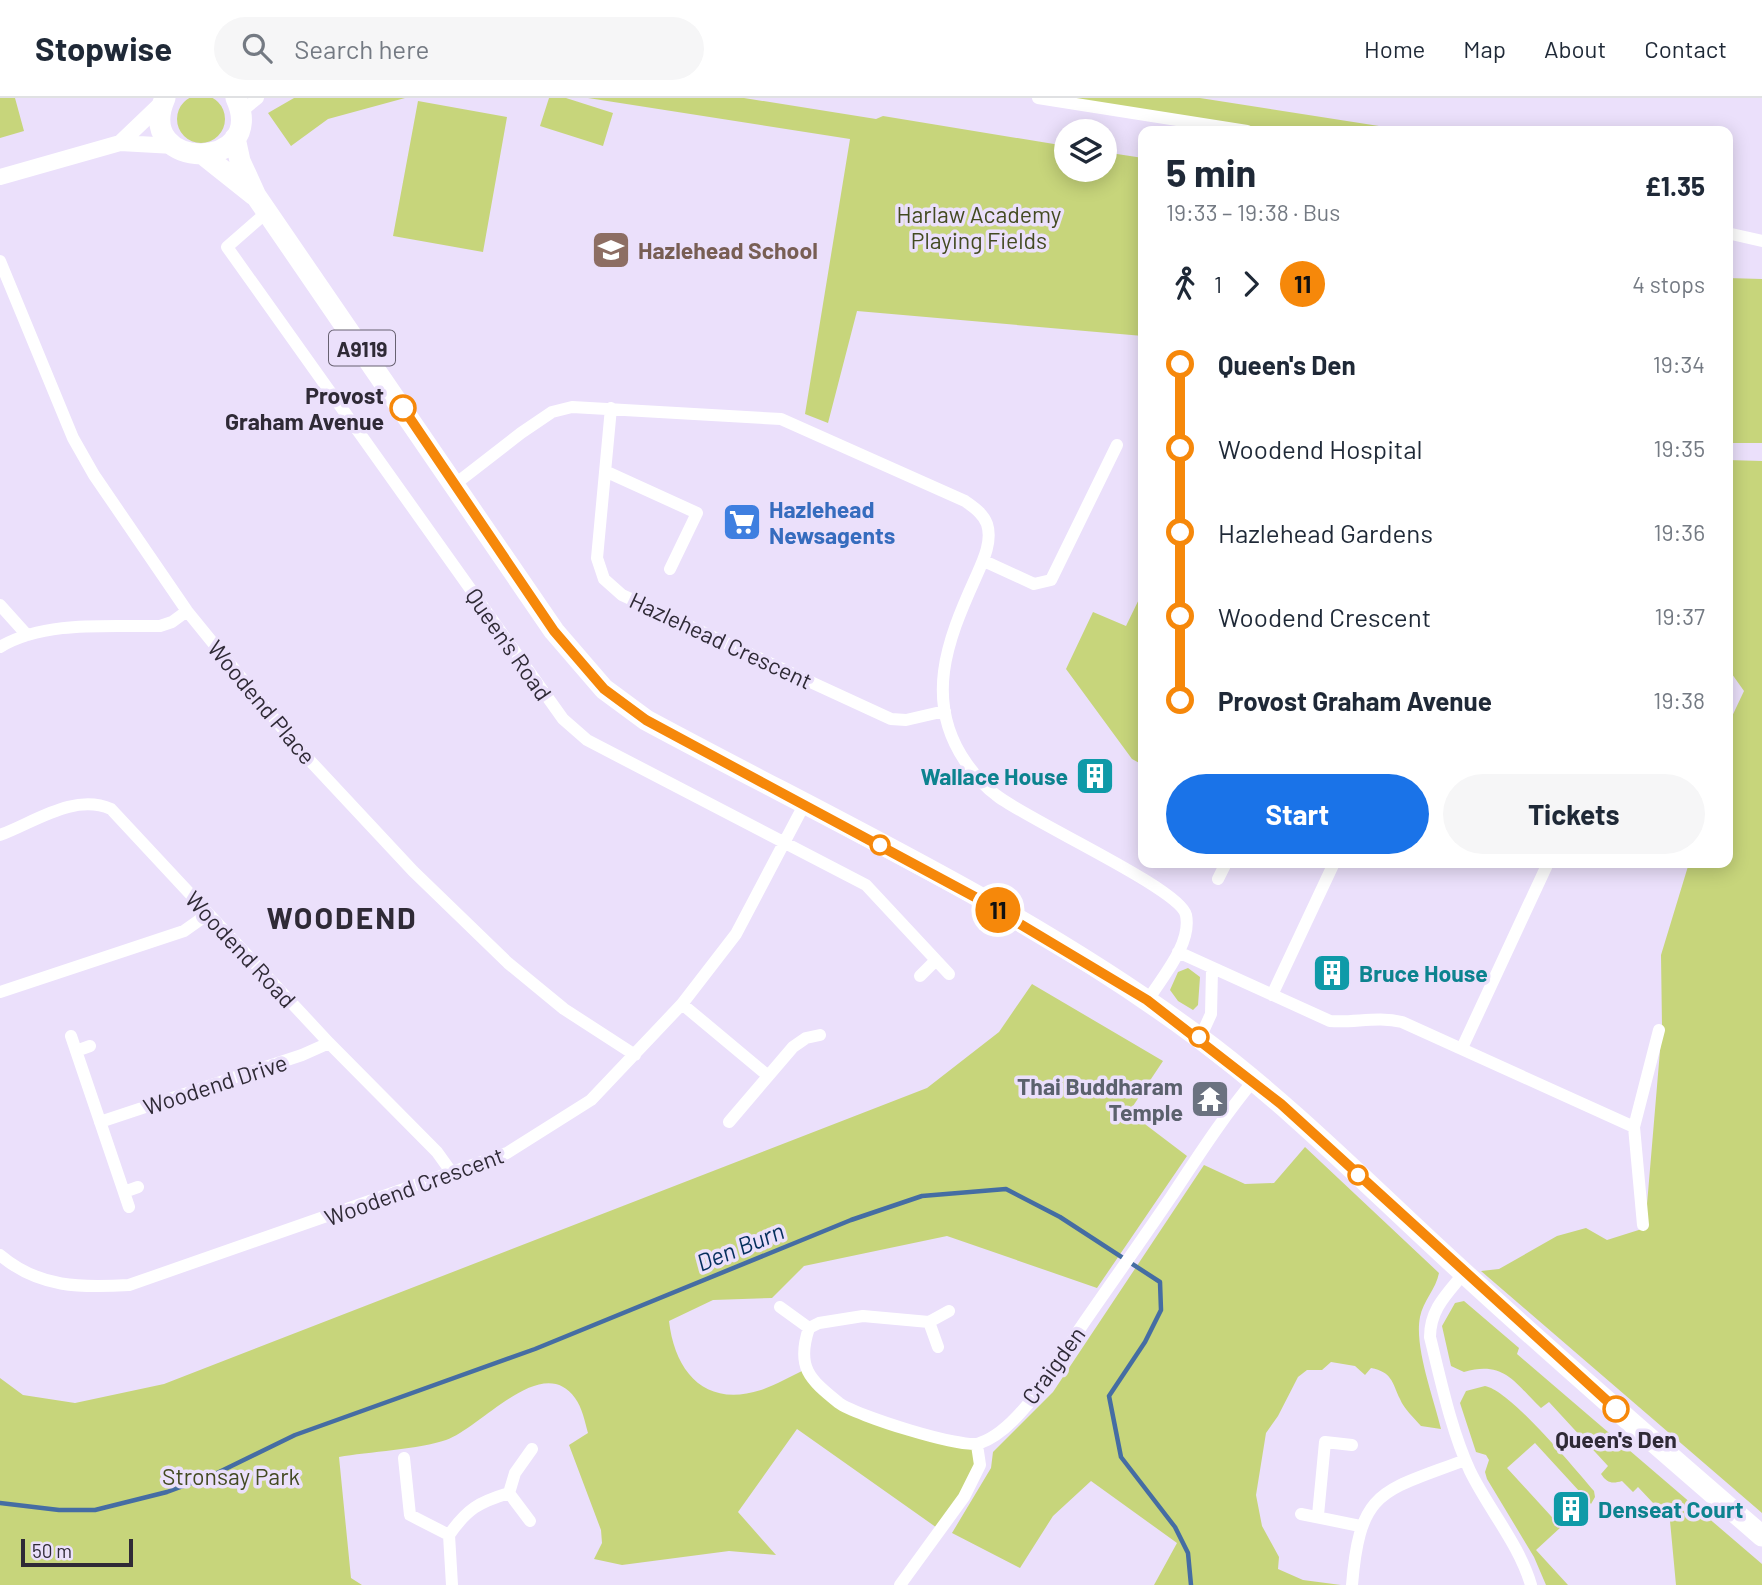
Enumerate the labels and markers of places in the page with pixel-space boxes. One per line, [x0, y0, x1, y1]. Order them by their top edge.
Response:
school or university icon: Hazlehead School [590, 229, 632, 271]
place label: Hazlehead School [638, 236, 818, 264]
place label: Provost Graham Avenue [225, 381, 384, 435]
marker: Provost Graham Avenue [390, 395, 416, 421]
place label: Hazlehead Newsagents [769, 495, 895, 549]
supermarket icon: Hazlehead Newsagents [721, 501, 763, 543]
building icon: Wallace House [1074, 755, 1116, 797]
place label: Wallace House [920, 762, 1068, 790]
unlabelled marker [870, 835, 890, 855]
building icon: Bruce House [1311, 952, 1353, 994]
place label: Bruce House [1359, 959, 1488, 987]
unlabelled marker [1189, 1027, 1209, 1047]
place label: Thai Buddharam Temple [1017, 1072, 1183, 1126]
temple icon: Thai Buddharam Temple [1189, 1078, 1231, 1120]
unlabelled marker [1348, 1165, 1368, 1185]
marker: Queen's Den [1603, 1396, 1629, 1422]
place label: Queen's Den [1555, 1425, 1677, 1453]
building icon: Denseat Court [1550, 1488, 1592, 1530]
place label: Denseat Court [1598, 1495, 1744, 1523]

